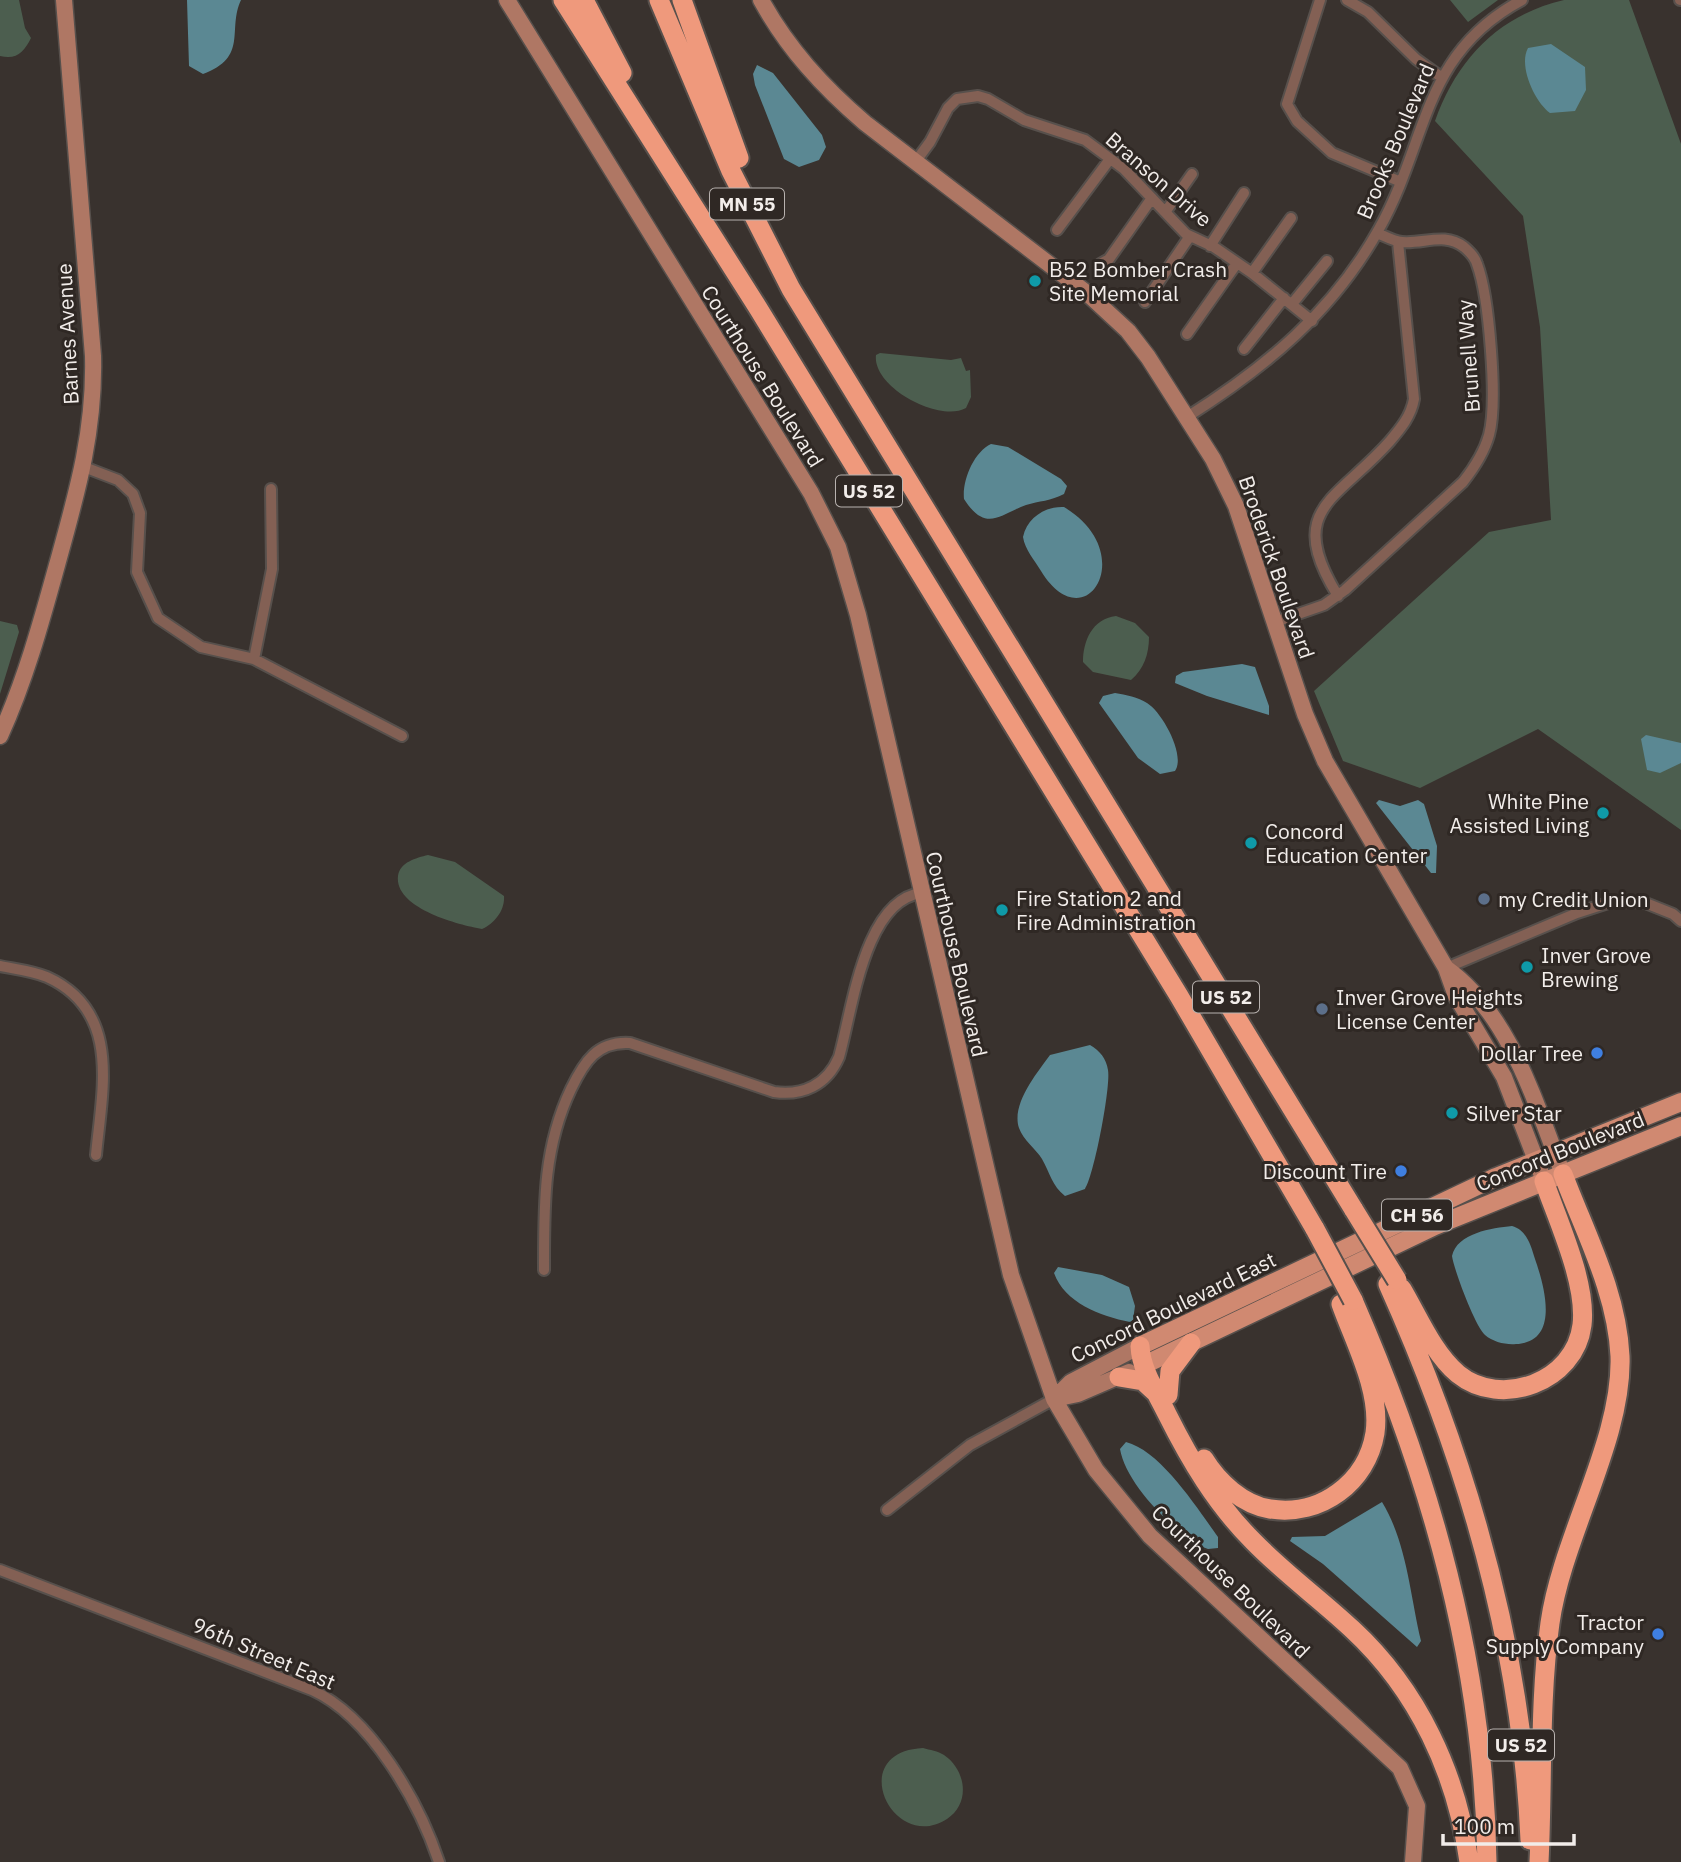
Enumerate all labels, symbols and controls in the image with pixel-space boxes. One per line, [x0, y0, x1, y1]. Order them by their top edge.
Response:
street label: Brooks Boulevard [1350, 59, 1440, 223]
street label: Branson Drive [1100, 125, 1218, 233]
road number: MN 55 [710, 188, 784, 220]
place label: B52 Bomber Crash Site Memorial [1049, 255, 1227, 307]
street label: Barnes Avenue [49, 263, 85, 405]
marker: B52 Bomber Crash Site Memorial [1027, 273, 1043, 289]
street label: Courthouse Boulevard [696, 280, 830, 472]
street label: Brunell Way [1450, 298, 1486, 413]
street label: Broderick Boulevard [1233, 472, 1321, 662]
road number: US 52 [836, 476, 902, 506]
place label: White Pine Assisted Living [1450, 787, 1589, 839]
marker: White Pine Assisted Living [1595, 805, 1611, 821]
place label: Concord Education Center [1265, 817, 1427, 869]
marker: Concord Education Center [1243, 835, 1259, 851]
street label: Courthouse Boulevard [920, 849, 994, 1059]
place label: Fire Station 2 and Fire Administration [1016, 884, 1196, 936]
place label: my Credit Union [1498, 885, 1649, 913]
marker: my Credit Union [1476, 891, 1492, 907]
marker: Fire Station 2 and Fire Administration [994, 902, 1010, 918]
place label: Inver Grove Brewing [1541, 941, 1651, 993]
marker: Inver Grove Brewing [1519, 959, 1535, 975]
road number: US 52 [1193, 981, 1259, 1012]
place label: Inver Grove Heights License Center [1336, 983, 1523, 1035]
marker: Inver Grove Heights License Center [1314, 1001, 1330, 1017]
place label: Dollar Tree [1480, 1039, 1583, 1067]
marker: Dollar Tree [1589, 1045, 1605, 1061]
place label: Silver Star [1466, 1099, 1562, 1127]
street label: Concord Boulevard [1472, 1104, 1648, 1198]
marker: Silver Star [1444, 1105, 1460, 1121]
place label: Discount Tire [1263, 1157, 1387, 1185]
marker: Discount Tire [1393, 1163, 1409, 1179]
road number: CH 56 [1382, 1200, 1452, 1231]
street label: Concord Boulevard East [1066, 1245, 1280, 1369]
street label: Courthouse Boulevard [1146, 1498, 1316, 1664]
place label: Tractor Supply Company [1486, 1608, 1645, 1660]
street label: 96th Street East [188, 1610, 340, 1696]
marker: Tractor Supply Company [1650, 1626, 1666, 1642]
road number: US 52 [1488, 1730, 1554, 1760]
scale bar [1443, 1802, 1574, 1846]
text: 100 m [1454, 1812, 1515, 1840]

